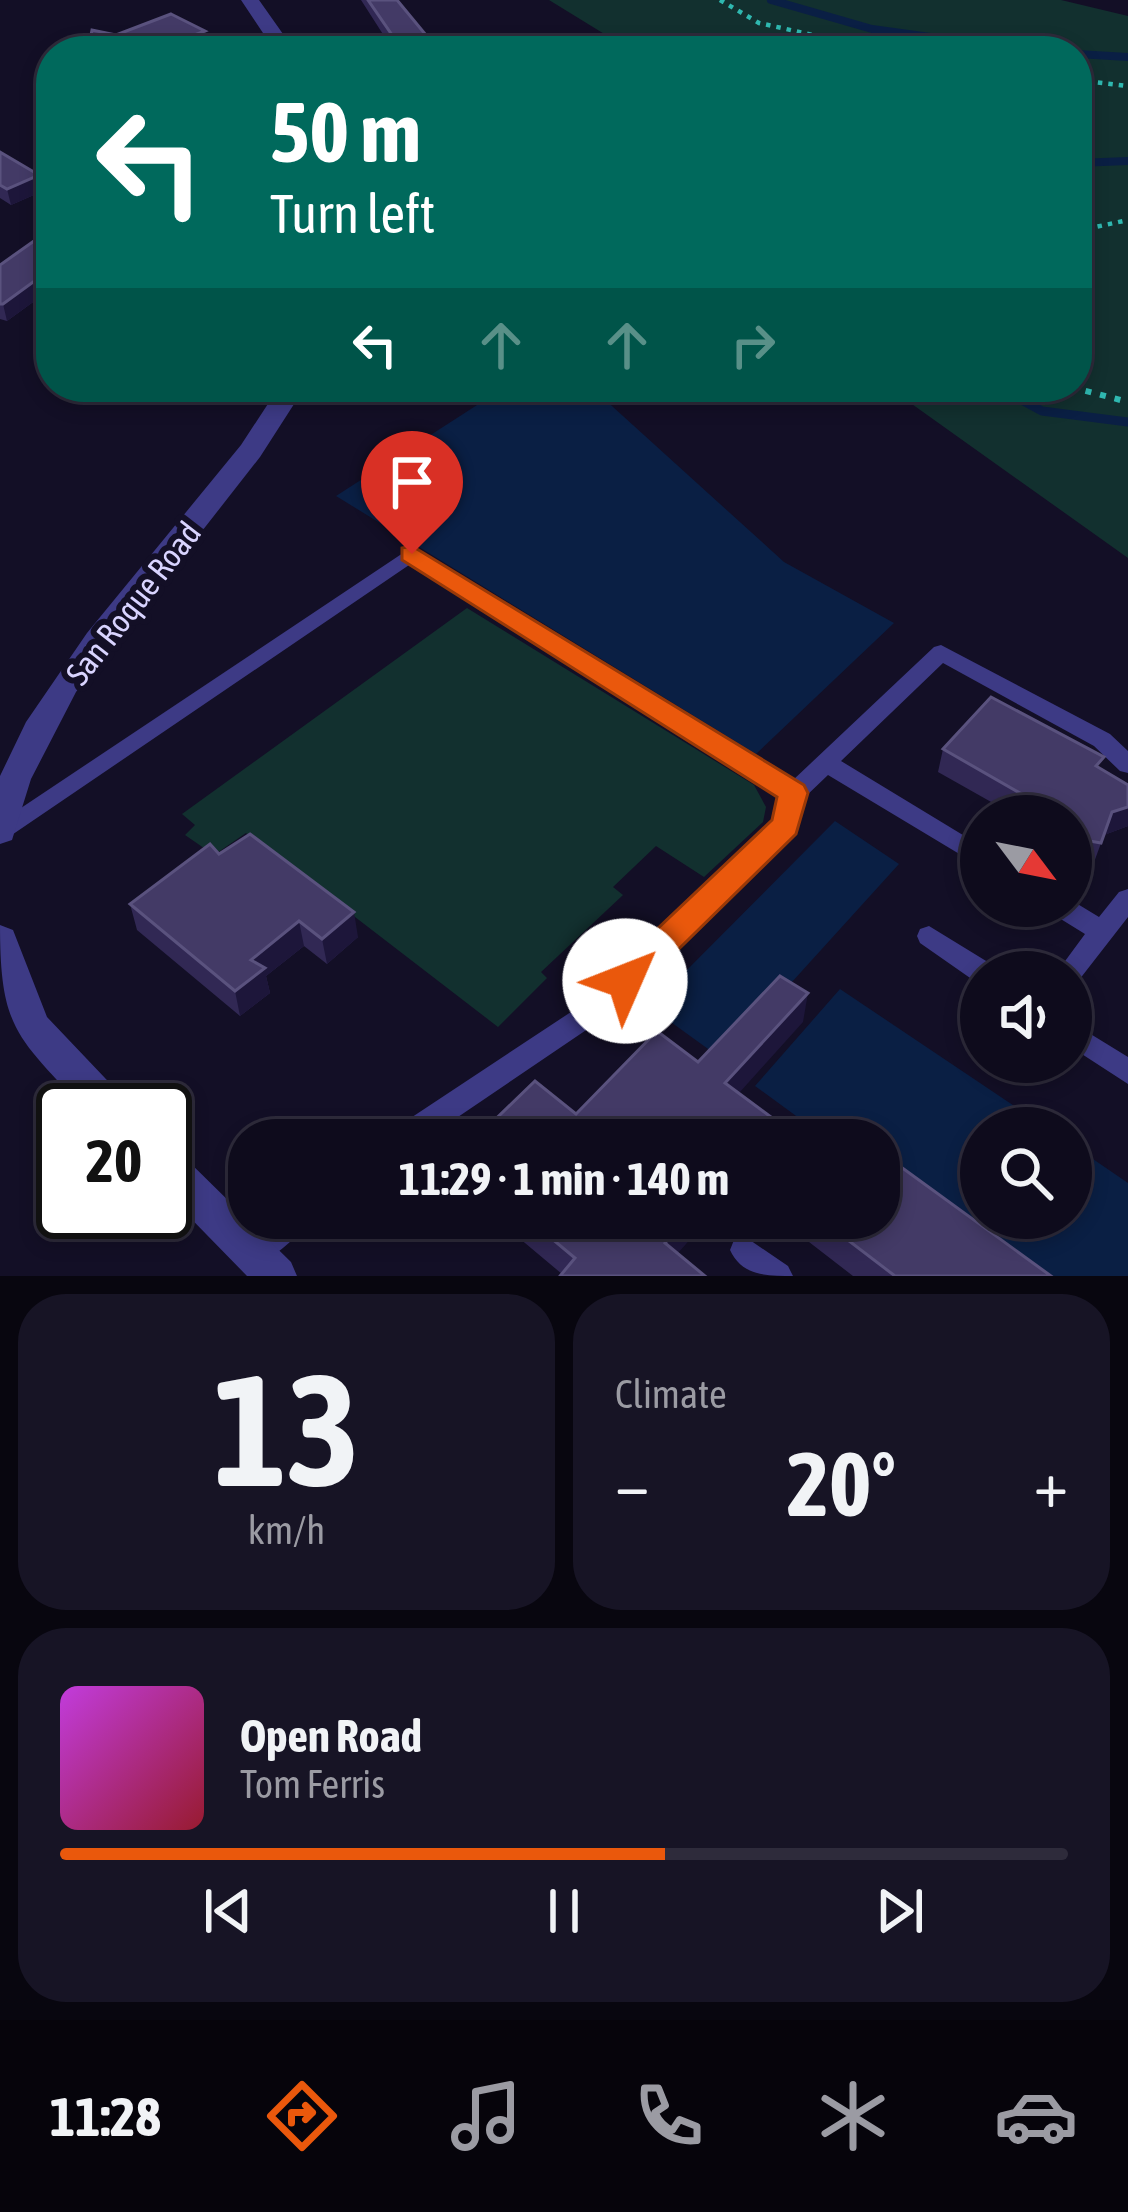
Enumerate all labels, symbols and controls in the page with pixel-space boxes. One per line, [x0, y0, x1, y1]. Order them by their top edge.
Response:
icon: left [72, 84, 228, 240]
text: 50 m [270, 84, 421, 180]
text: Turn left [270, 183, 435, 244]
icon: left [342, 312, 408, 378]
icon: ahead [468, 312, 534, 378]
icon: ahead [594, 312, 660, 378]
icon: right [720, 312, 786, 378]
pin [361, 431, 463, 554]
icon: arrive [379, 449, 445, 515]
street label: San Roque Road [58, 514, 208, 692]
north arrow [960, 795, 1092, 927]
map controls [960, 795, 1092, 1239]
position arrow [562, 918, 688, 1044]
button: sound [960, 951, 1092, 1083]
speed limit sign: 20 [36, 1083, 192, 1239]
button: search [960, 1107, 1092, 1239]
text: 11:29 · 1 min · 140 m [399, 1153, 729, 1205]
text: 13 [213, 1340, 360, 1519]
text: Climate [615, 1372, 727, 1416]
text: 20° [787, 1432, 896, 1535]
text: − [615, 1445, 649, 1521]
text: + [1034, 1445, 1068, 1521]
text: km/h [248, 1508, 325, 1552]
text: Open Road [240, 1710, 422, 1762]
text: Tom Ferris [240, 1762, 385, 1806]
icon: previous [195, 1878, 261, 1944]
icon: pause [531, 1878, 597, 1944]
icon: next [867, 1878, 933, 1944]
icon: directions [260, 2074, 344, 2158]
icon: music [444, 2074, 528, 2158]
icon: phone [627, 2074, 711, 2158]
icon: climate [811, 2074, 895, 2158]
icon: car [994, 2074, 1078, 2158]
text: 11:28 [50, 2086, 161, 2147]

